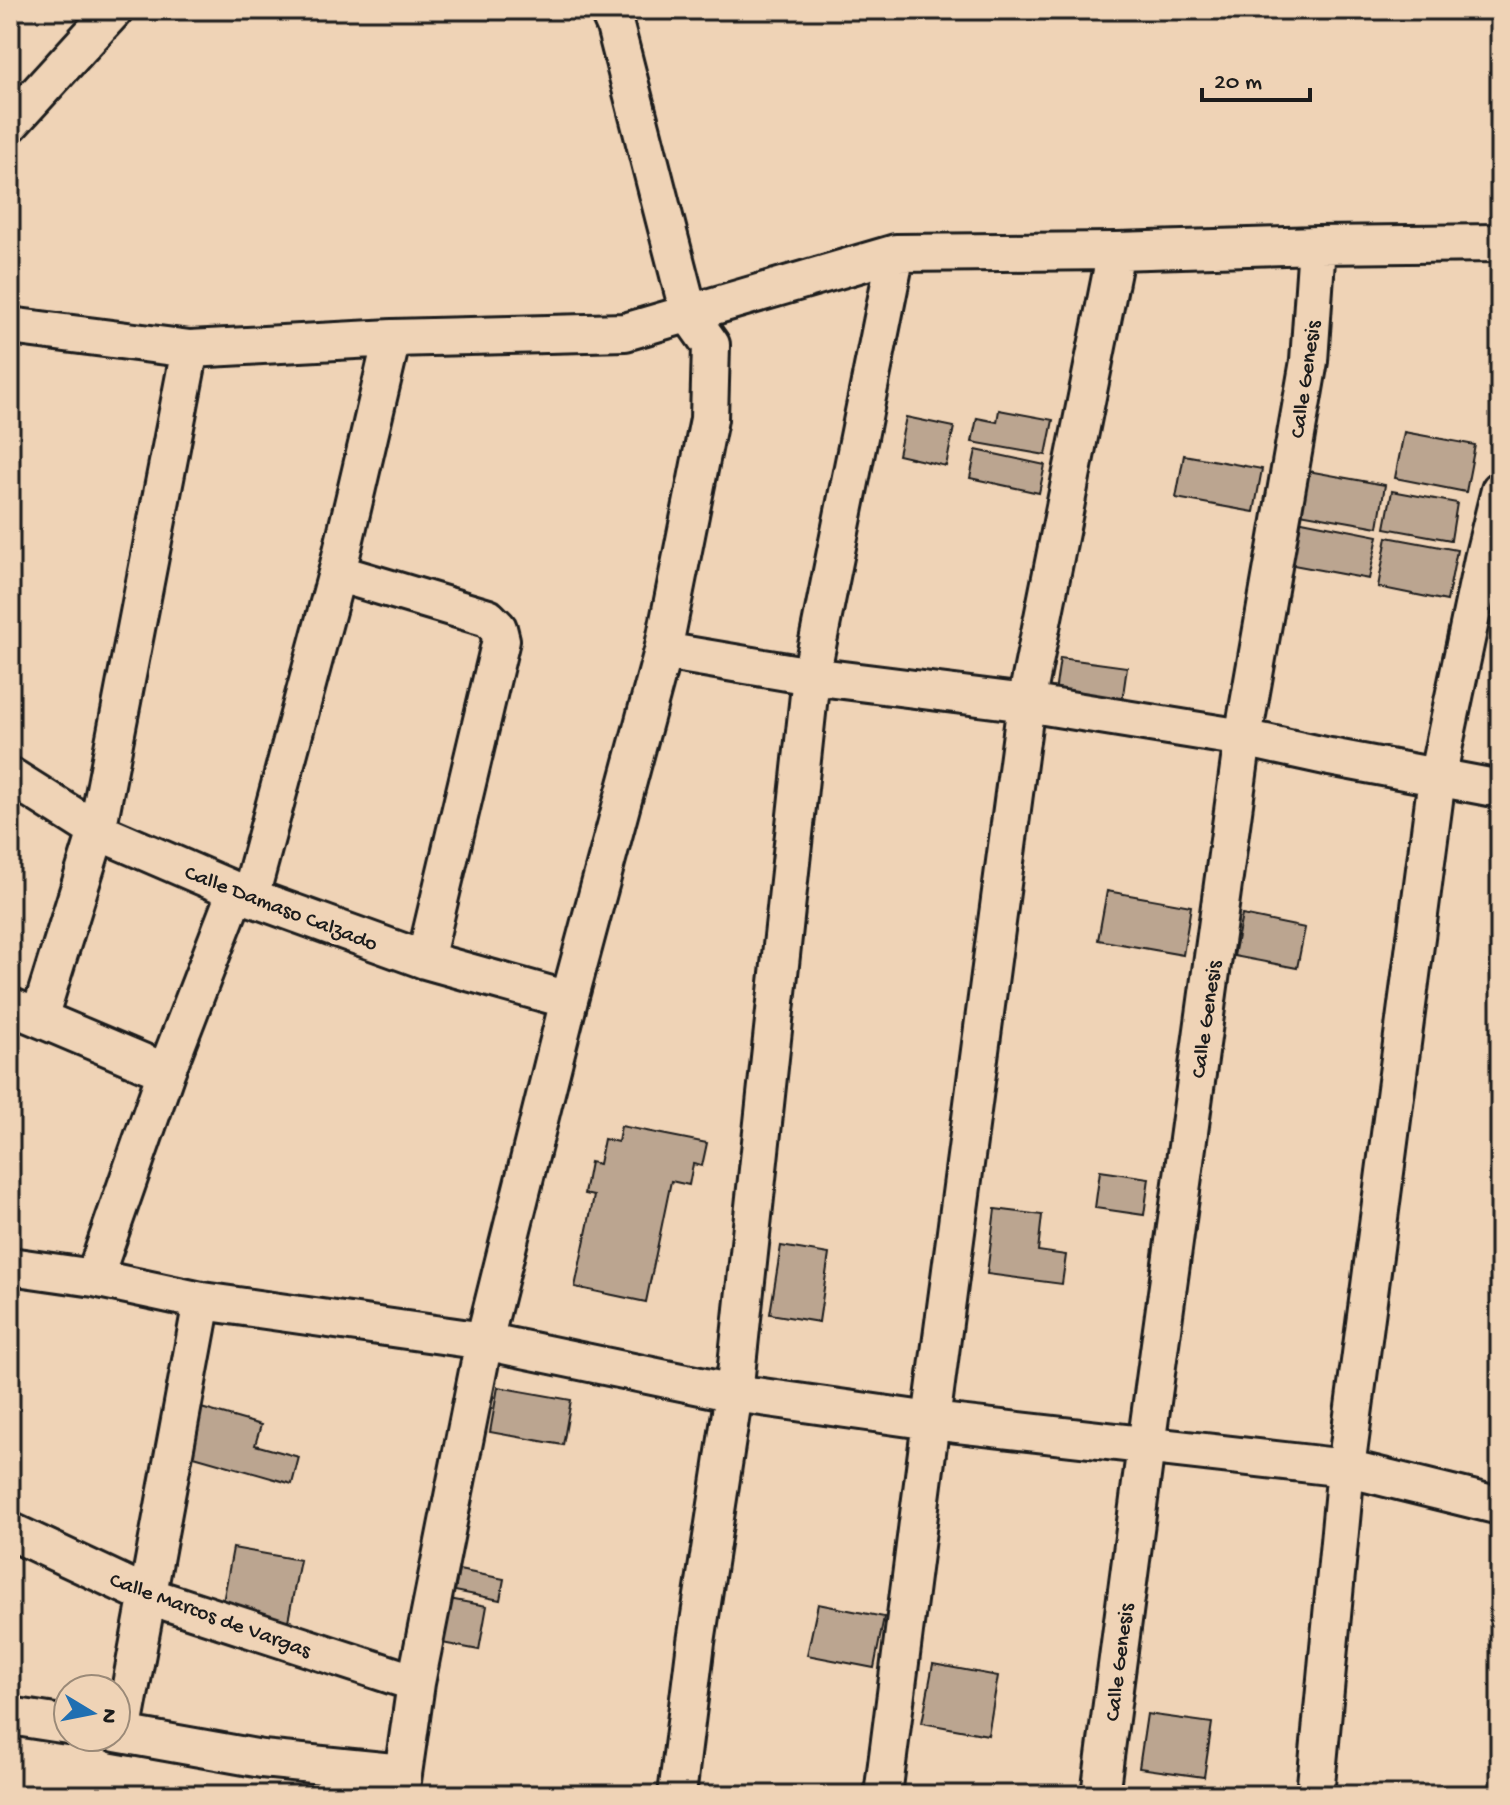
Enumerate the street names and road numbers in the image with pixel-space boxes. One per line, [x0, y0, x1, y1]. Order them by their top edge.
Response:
street label: Calle Genesis [1286, 318, 1328, 440]
street label: Calle Damaso Calzado [180, 861, 381, 959]
street label: Calle Genesis [1187, 958, 1229, 1080]
street label: Calle Marcos de Vargas [105, 1568, 315, 1666]
street label: Calle Genesis [1101, 1601, 1141, 1723]

